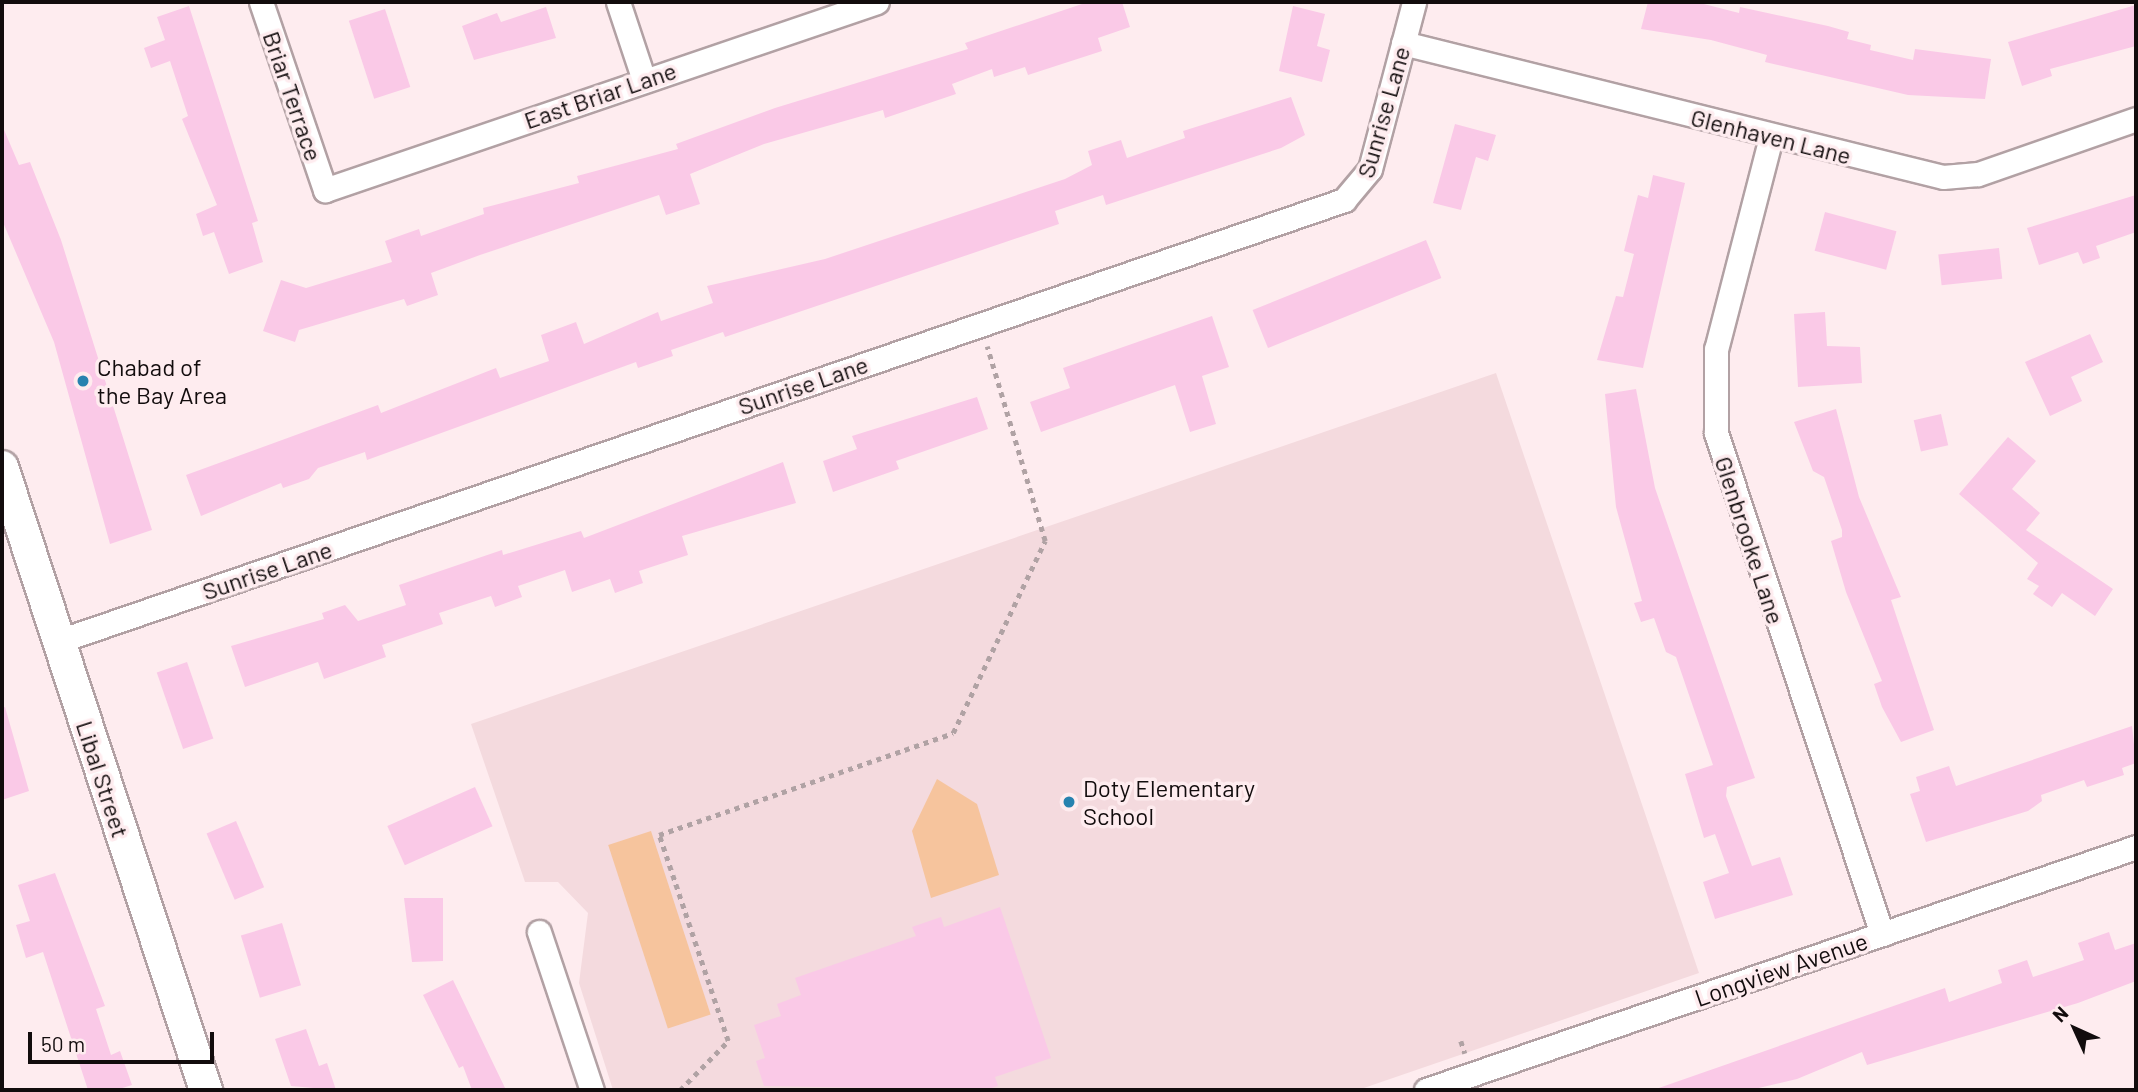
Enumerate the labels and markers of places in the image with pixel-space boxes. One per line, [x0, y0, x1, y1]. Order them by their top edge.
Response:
place label: Chabad of the Bay Area [97, 353, 227, 409]
marker: Chabad of the Bay Area [75, 373, 91, 389]
place label: Doty Elementary School [1083, 774, 1255, 830]
marker: Doty Elementary School [1061, 794, 1077, 810]

